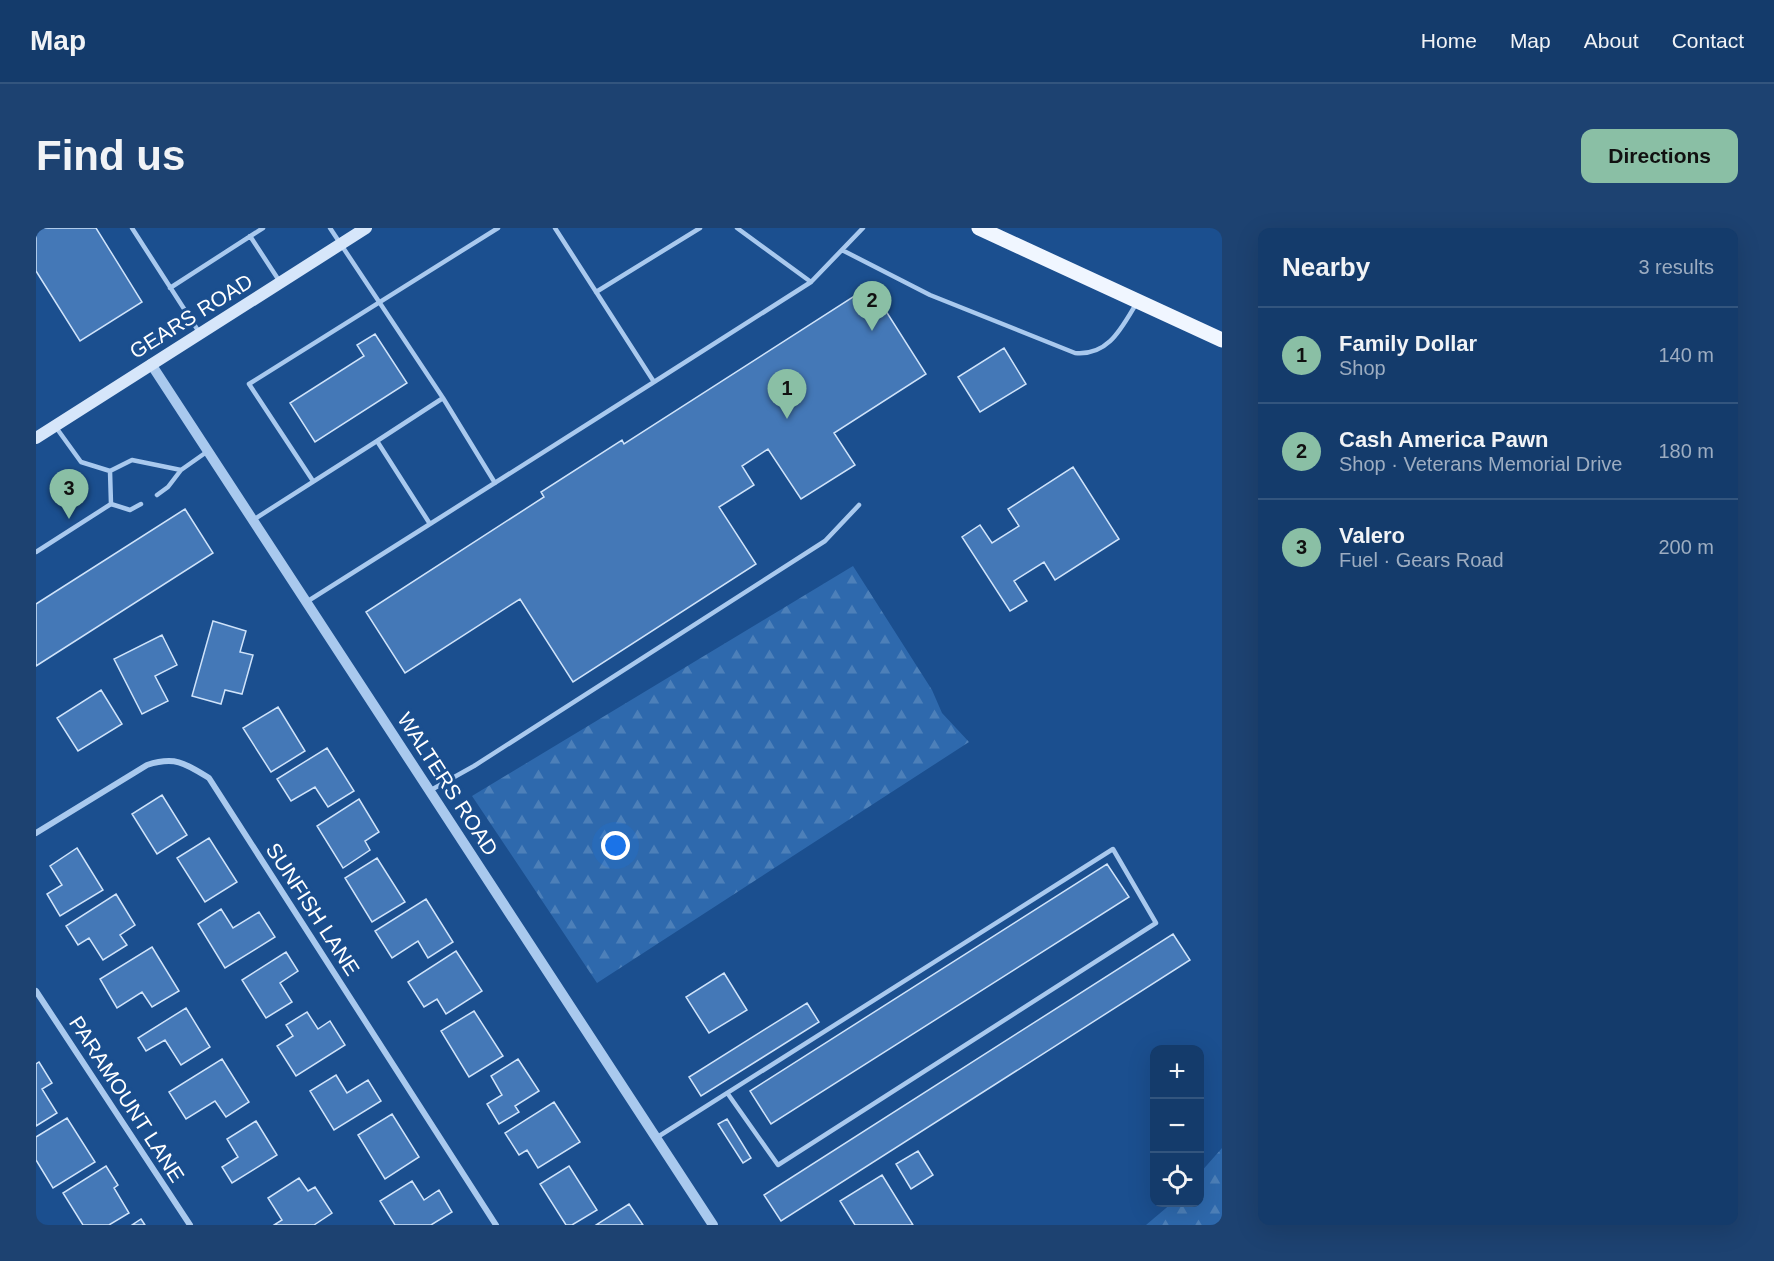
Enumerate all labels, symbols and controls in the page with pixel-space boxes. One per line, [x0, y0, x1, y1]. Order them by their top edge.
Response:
text: Map [30, 25, 86, 56]
text: Home [1421, 29, 1477, 52]
text: Map [1510, 29, 1551, 52]
text: About [1584, 29, 1639, 52]
text: Contact [1672, 29, 1744, 52]
button: Directions [1581, 129, 1738, 183]
text: Find us [36, 132, 185, 179]
text: Nearby [1282, 252, 1370, 282]
text: 3 results [1638, 256, 1714, 278]
street label: GEARS ROAD [126, 269, 256, 363]
pin: 2 [852, 282, 892, 331]
text: Family Dollar [1339, 331, 1477, 356]
text: 1 [1296, 344, 1307, 366]
text: 140 m [1658, 344, 1714, 366]
text: Shop [1339, 357, 1386, 379]
pin: 1 [768, 370, 807, 419]
text: Cash America Pawn [1339, 427, 1549, 452]
text: 2 [1296, 440, 1307, 462]
text: 180 m [1658, 440, 1714, 462]
text: Shop · Veterans Memorial Drive [1339, 453, 1622, 475]
pin: 3 [50, 470, 88, 519]
text: Valero [1339, 523, 1405, 548]
text: 3 [1296, 536, 1307, 558]
text: 200 m [1658, 536, 1714, 558]
text: Fuel · Gears Road [1339, 549, 1504, 571]
street label: WALTERS ROAD [393, 708, 503, 860]
your location [601, 831, 630, 860]
street label: SUNFISH LANE [262, 839, 364, 979]
street label: PARAMOUNT LANE [65, 1012, 189, 1186]
map controls [1150, 1045, 1204, 1207]
button: + [1150, 1045, 1204, 1099]
button: − [1150, 1099, 1204, 1153]
button: locate [1150, 1153, 1204, 1207]

